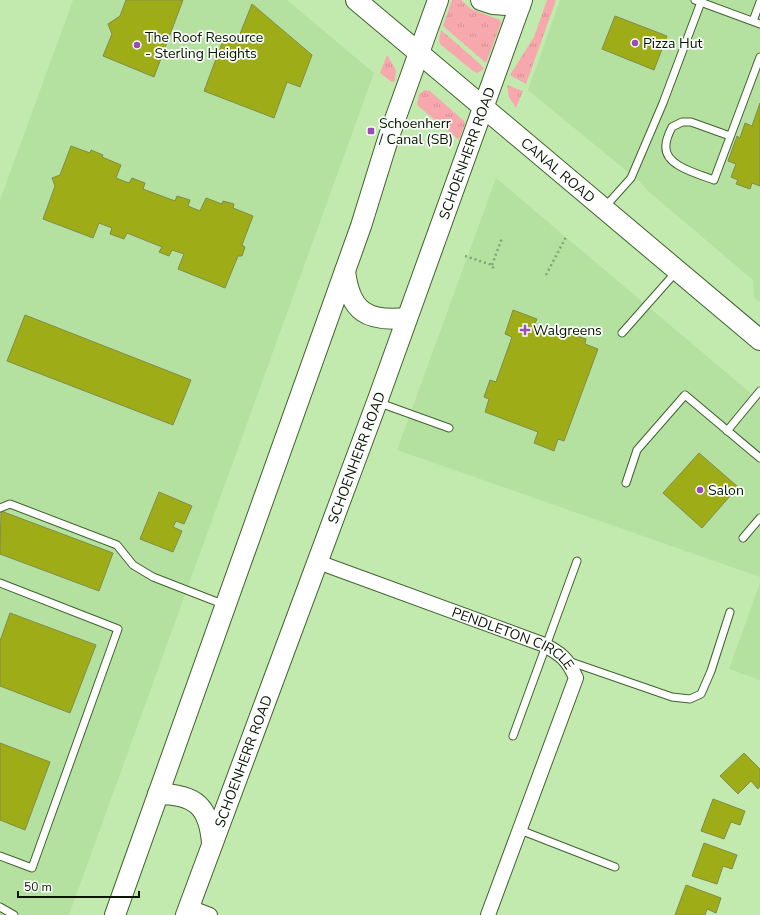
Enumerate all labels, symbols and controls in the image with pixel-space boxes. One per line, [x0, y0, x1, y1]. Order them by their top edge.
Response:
place label: The Roof Resource - Sterling Heights [145, 28, 263, 63]
place label: Pizza Hut [643, 34, 703, 53]
marker: Pizza Hut [630, 38, 640, 48]
marker: The Roof Resource - Sterling Heights [132, 40, 142, 50]
street label: SCHOENHERR ROAD [434, 84, 499, 222]
place label: Schoenherr / Canal (SB) [378, 114, 453, 149]
marker: Schoenherr / Canal (SB) [366, 126, 376, 136]
street label: CANAL ROAD [517, 133, 599, 207]
place label: Walgreens [533, 321, 602, 340]
marker: Walgreens [520, 325, 530, 335]
street label: SCHOENHERR ROAD [323, 389, 389, 526]
place label: Salon [708, 481, 744, 500]
marker: Salon [695, 485, 705, 495]
street label: PENDLETON CIRCLE [449, 602, 579, 673]
street label: SCHOENHERR ROAD [210, 693, 276, 830]
scale bar [18, 873, 139, 899]
text: 50 m [24, 879, 52, 895]

